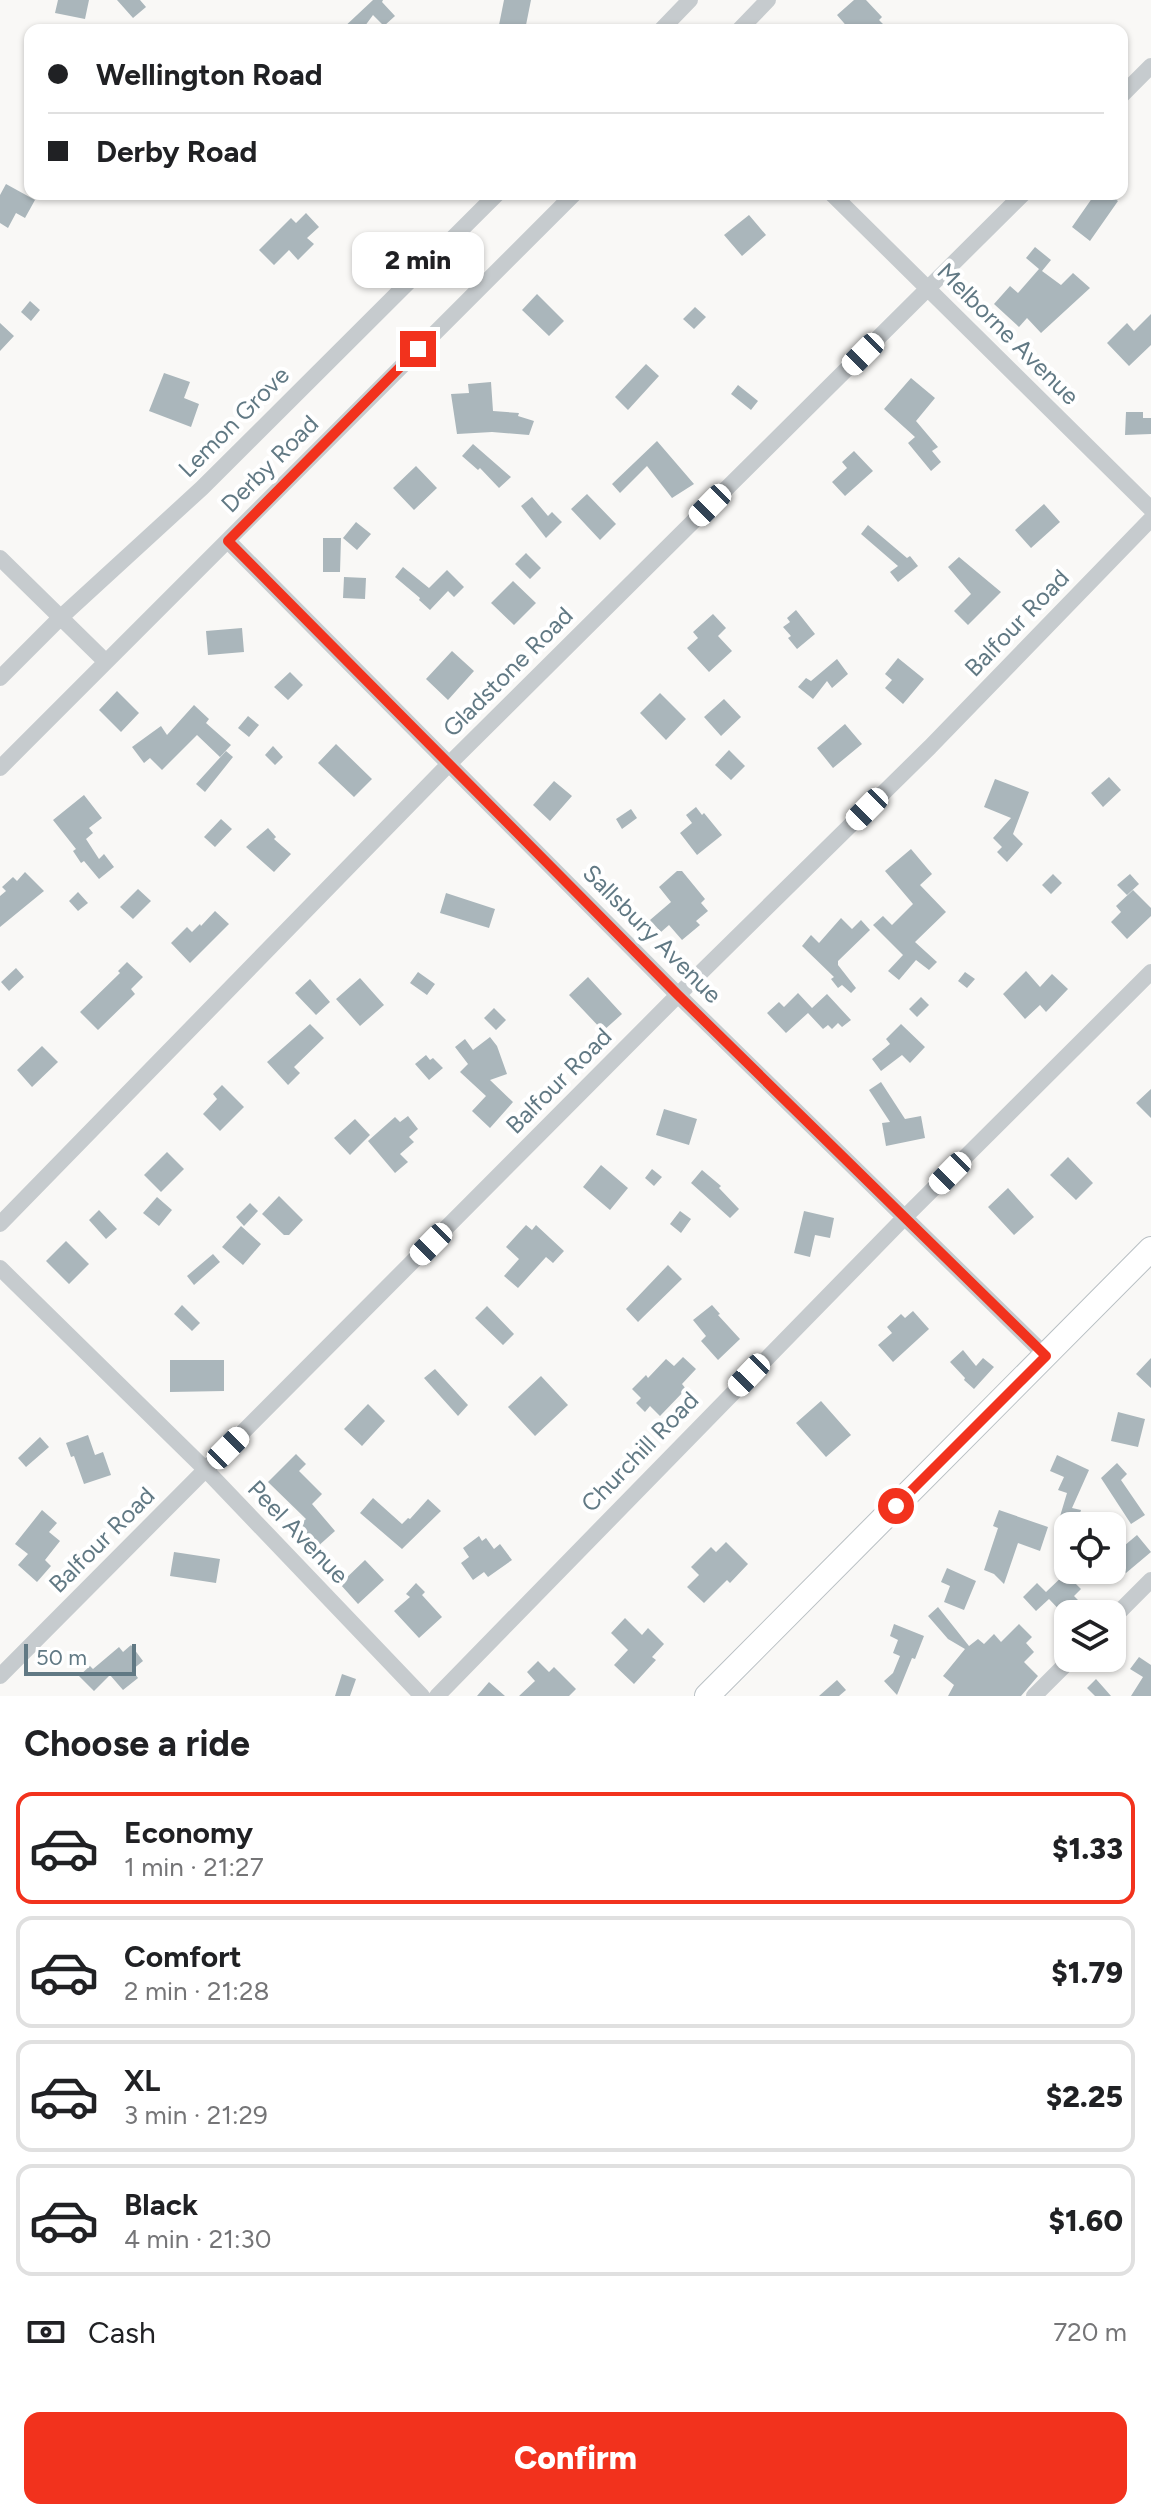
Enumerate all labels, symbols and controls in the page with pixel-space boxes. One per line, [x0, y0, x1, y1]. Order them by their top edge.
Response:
text: Wellington Road [96, 56, 323, 93]
text: Derby Road [96, 133, 257, 170]
callout: 2 min [352, 233, 484, 289]
text: 2 min [385, 244, 451, 276]
street label: Melborne Avenue [931, 257, 1085, 411]
car [838, 329, 888, 379]
route end [400, 331, 436, 367]
street label: Lemon Grove [172, 360, 295, 483]
street label: Derby Road [215, 409, 324, 518]
car [685, 480, 735, 530]
street label: Balfour Road [958, 563, 1075, 682]
street label: Gladstone Road [437, 601, 579, 743]
car [842, 784, 892, 834]
street label: Sallsbury Avenue [577, 858, 728, 1009]
street label: Balfour Road [500, 1022, 618, 1140]
car [925, 1148, 975, 1198]
car [406, 1219, 456, 1269]
car [724, 1349, 774, 1401]
street label: Churchill Road [575, 1386, 704, 1518]
car [203, 1423, 253, 1473]
street label: Peel Avenue [242, 1474, 355, 1589]
street label: Balfour Road [43, 1481, 161, 1599]
route start [878, 1488, 914, 1524]
map controls [1054, 1512, 1126, 1672]
button: locate [1054, 1512, 1126, 1584]
button: layers [1054, 1600, 1126, 1672]
scale bar [24, 1640, 136, 1676]
text: 50 m [36, 1644, 87, 1671]
text: Choose a ride [24, 1722, 250, 1765]
icon: car [28, 1812, 100, 1884]
text: Economy [124, 1814, 253, 1851]
text: $1.33 [1052, 1830, 1123, 1867]
text: 1 min · 21:27 [124, 1851, 264, 1883]
icon: car [28, 1936, 100, 2008]
text: Comfort [124, 1938, 242, 1975]
text: $1.79 [1051, 1954, 1123, 1991]
text: 2 min · 21:28 [124, 1975, 269, 2007]
icon: car [28, 2060, 100, 2132]
text: XL [124, 2062, 160, 2099]
text: $2.25 [1046, 2078, 1123, 2115]
text: 3 min · 21:29 [124, 2099, 268, 2131]
icon: car [28, 2184, 100, 2256]
text: Black [124, 2186, 198, 2223]
text: $1.60 [1049, 2202, 1123, 2239]
text: 4 min · 21:30 [124, 2223, 271, 2255]
icon: cash [24, 2310, 68, 2354]
text: Cash [88, 2314, 156, 2351]
text: 720 m [1053, 2316, 1127, 2348]
button: Confirm [24, 2412, 1127, 2504]

